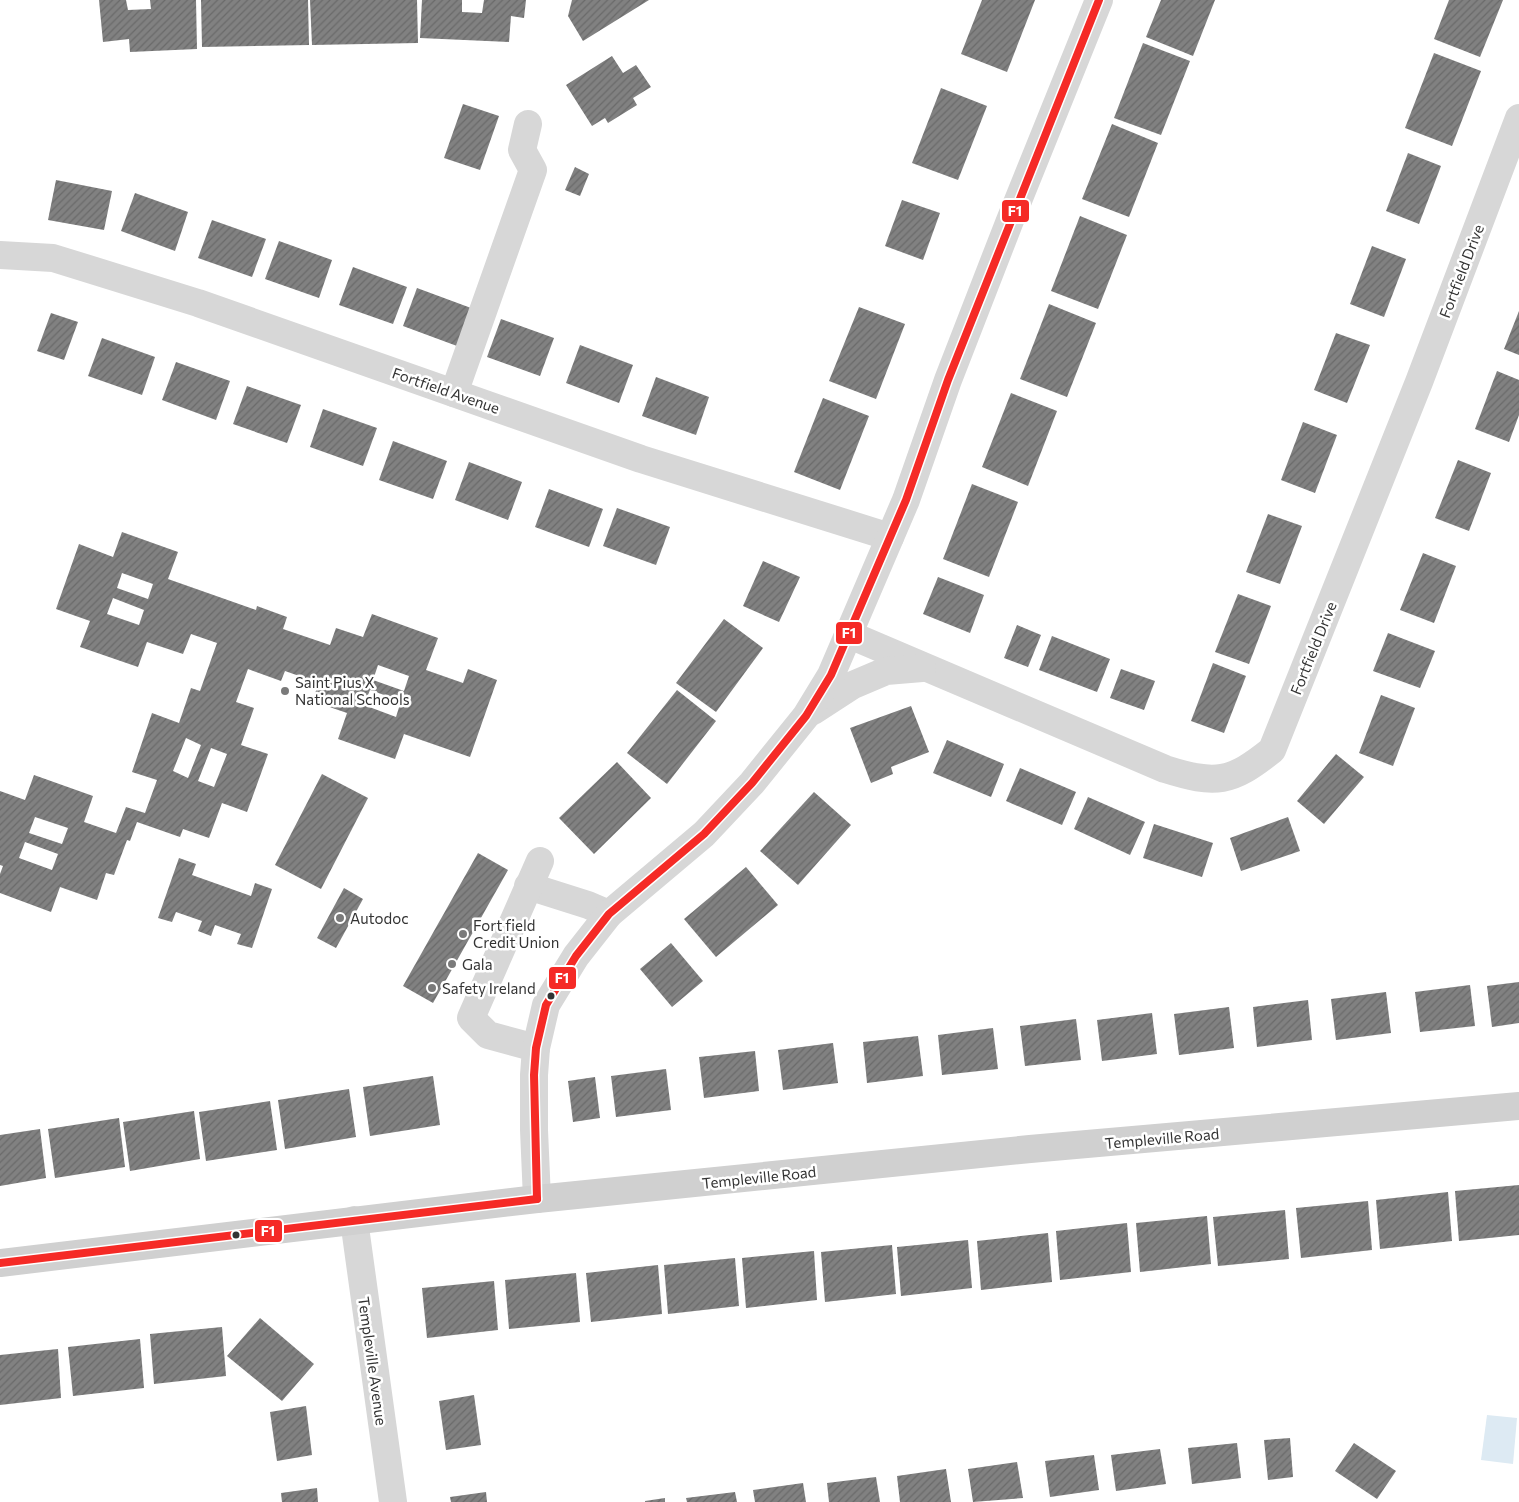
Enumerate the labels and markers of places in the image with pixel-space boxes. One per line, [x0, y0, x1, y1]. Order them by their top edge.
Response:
place label: Saint Pius X National Schools [295, 673, 410, 708]
marker: Saint Pius X National Schools [279, 685, 291, 697]
place label: Autodoc [350, 909, 409, 927]
marker: Autodoc [334, 912, 346, 924]
place label: Fort field Credit Union [473, 916, 559, 951]
marker: Fort field Credit Union [457, 928, 469, 940]
place label: Gala [462, 955, 493, 973]
marker: Gala [446, 958, 458, 970]
place label: Safety Ireland [442, 979, 536, 997]
marker: Safety Ireland [426, 982, 438, 994]
unlabelled marker [546, 991, 556, 1001]
unlabelled marker [231, 1230, 241, 1240]

